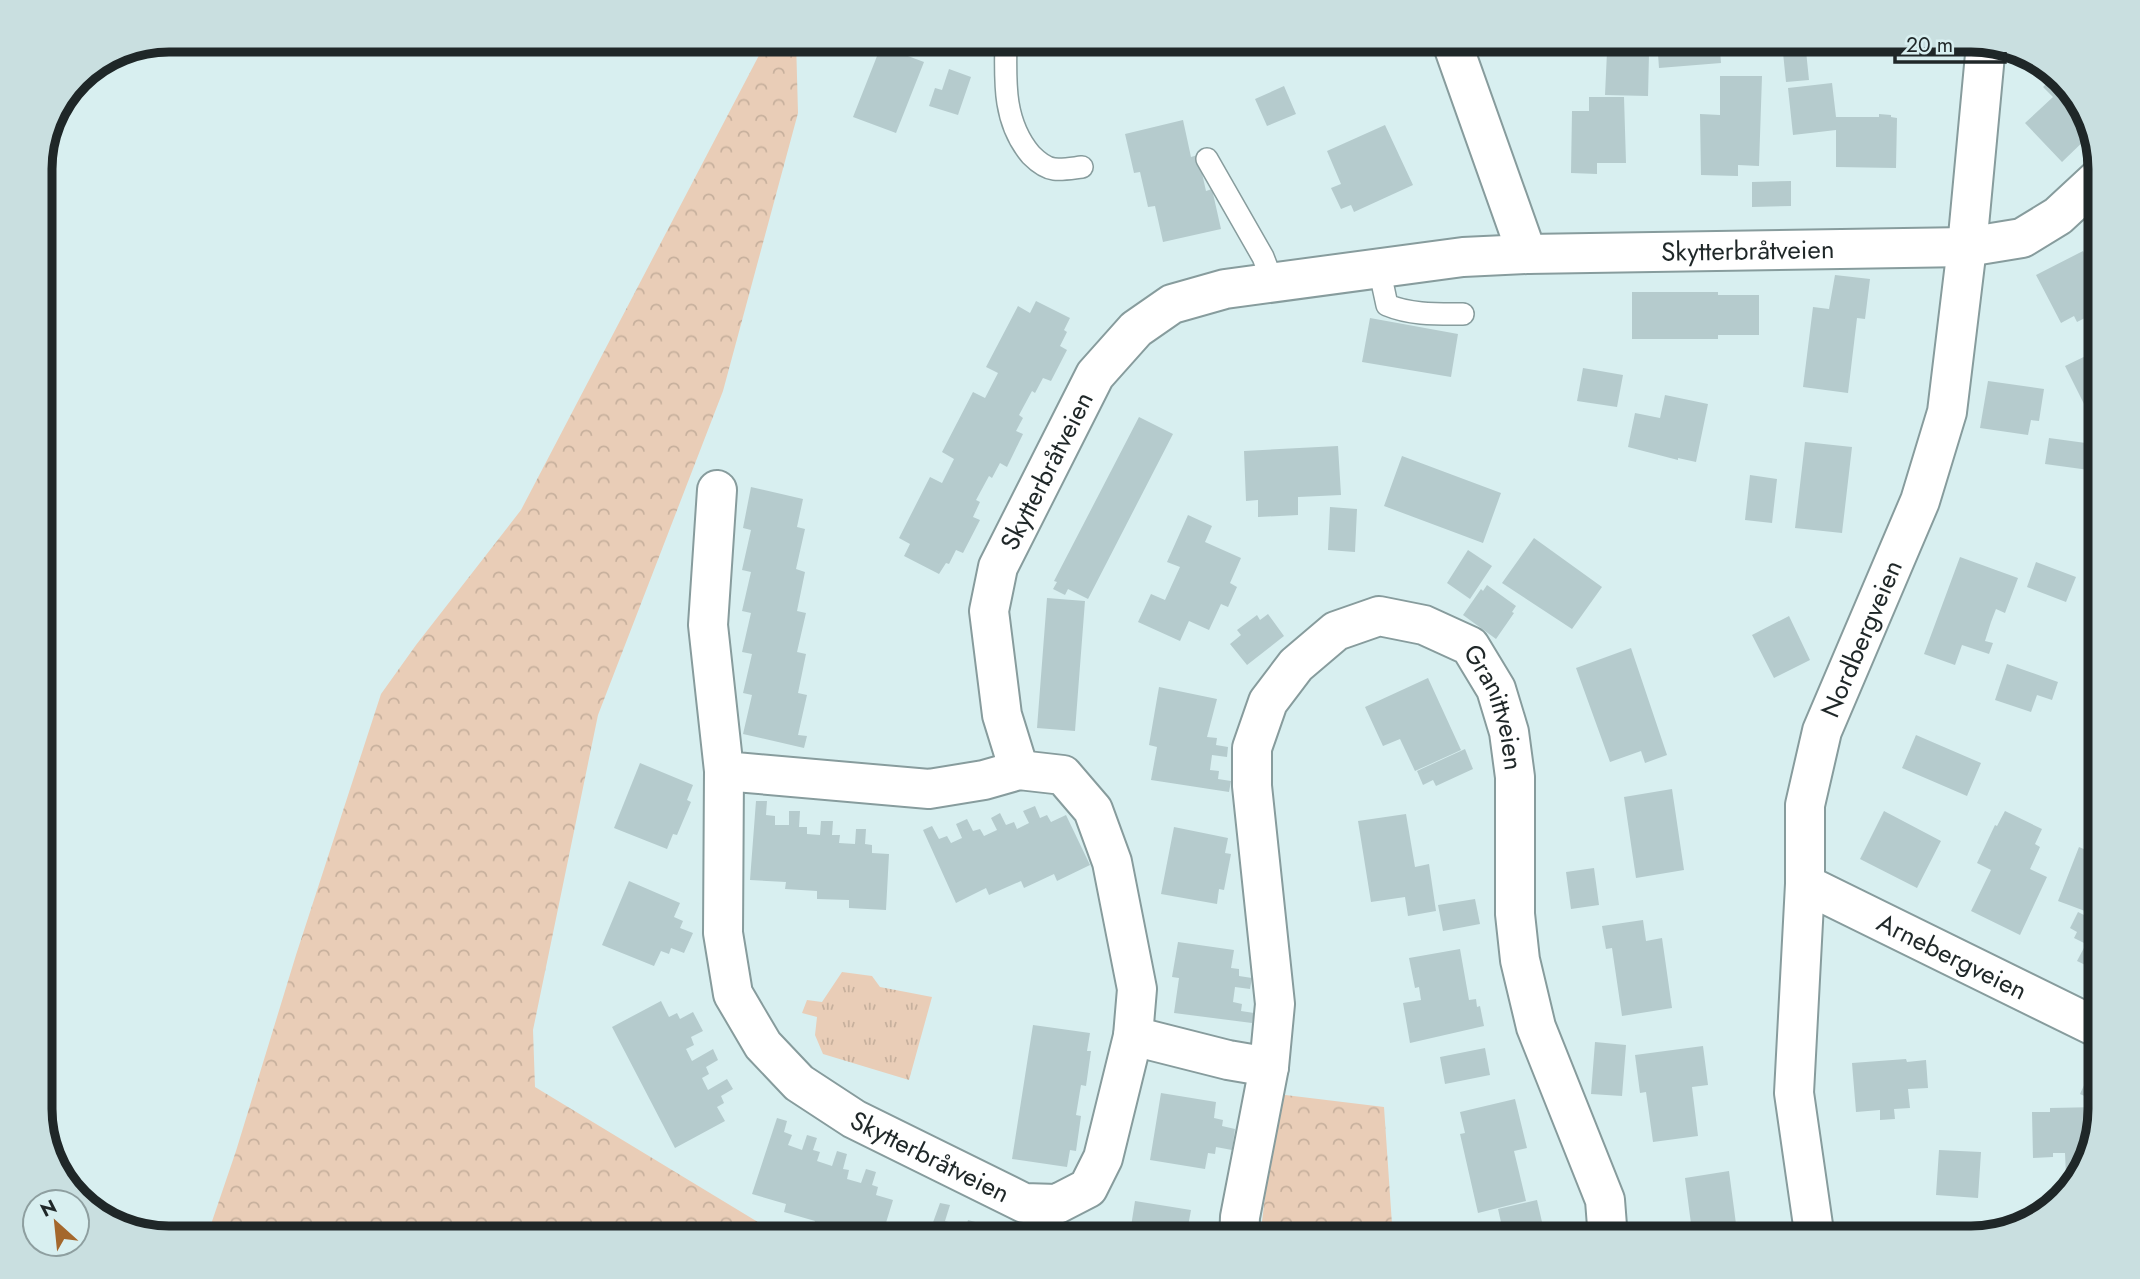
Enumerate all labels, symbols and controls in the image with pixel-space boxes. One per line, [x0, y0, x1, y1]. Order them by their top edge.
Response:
scale bar [1895, 21, 2005, 65]
text: 20 m [1906, 30, 1953, 60]
street label: Skytterbråtveien [1661, 230, 1835, 271]
street label: Skytterbråtveien [991, 385, 1103, 557]
street label: Nordbergveien [1811, 554, 1912, 723]
street label: Granittveien [1454, 637, 1533, 772]
street label: Arnebergveien [1871, 903, 2034, 1009]
street label: Skytterbråtveien [844, 1101, 1016, 1212]
north arrow [21, 1188, 91, 1258]
text: N [36, 1193, 61, 1224]

